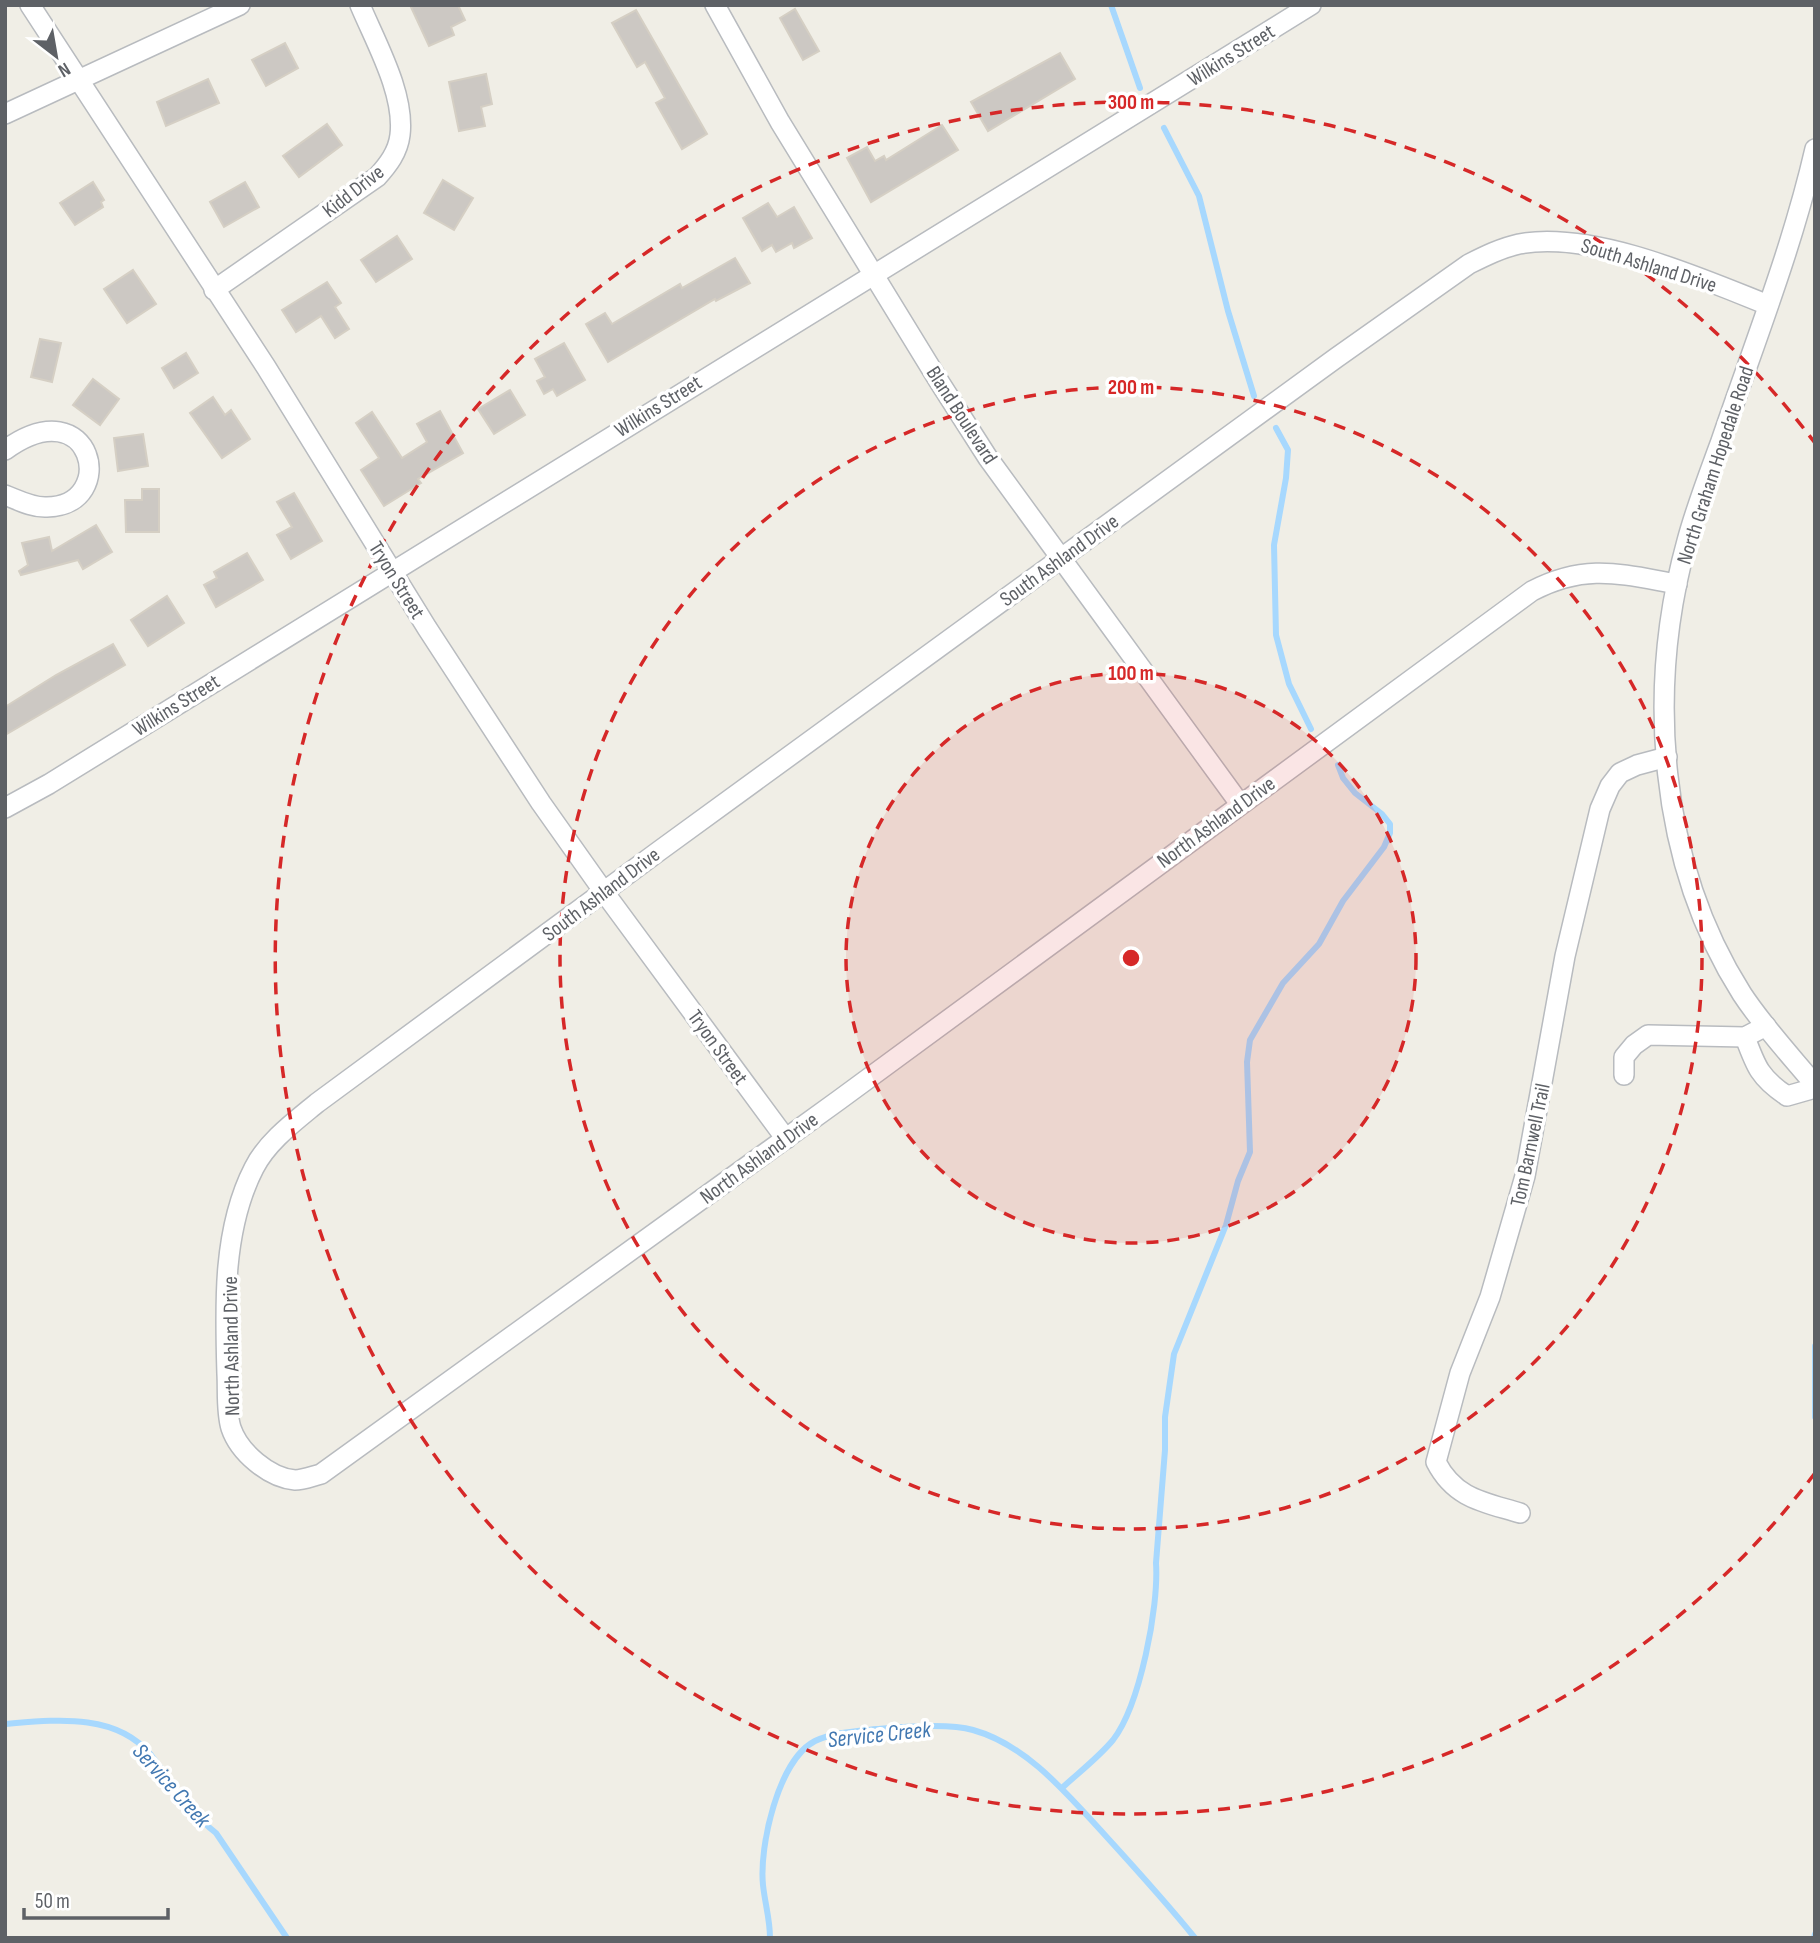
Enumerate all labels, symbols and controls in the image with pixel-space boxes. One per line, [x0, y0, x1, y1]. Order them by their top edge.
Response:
street label: Wilkins Street [1183, 19, 1279, 92]
north arrow [21, 21, 91, 91]
text: N [54, 57, 74, 82]
text: 300 m [1108, 90, 1154, 115]
street label: Kidd Drive [318, 160, 389, 223]
street label: South Ashland Drive [1578, 233, 1720, 298]
street label: Bland Boulevard [921, 362, 1003, 469]
street label: North Graham Hopedale Road [1672, 363, 1759, 567]
street label: Wilkins Street [610, 370, 706, 443]
text: 200 m [1108, 375, 1154, 400]
street label: South Ashland Drive [995, 509, 1123, 612]
street label: Tryon Street [363, 537, 430, 624]
text: 100 m [1108, 661, 1154, 686]
street label: Wilkins Street [128, 669, 224, 742]
street label: North Ashland Drive [1152, 771, 1280, 874]
street label: South Ashland Drive [538, 842, 665, 947]
centre of rings [1119, 946, 1143, 970]
street label: Tryon Street [682, 1005, 753, 1090]
street label: Tom Barnwell Trail [1505, 1081, 1556, 1209]
street label: North Ashland Drive [695, 1107, 823, 1210]
street label: North Ashland Drive [218, 1276, 245, 1416]
water label: Service Creek [826, 1716, 933, 1754]
water label: Service Creek [126, 1738, 217, 1834]
scale bar [24, 1876, 168, 1920]
text: 50 m [35, 1889, 70, 1914]

